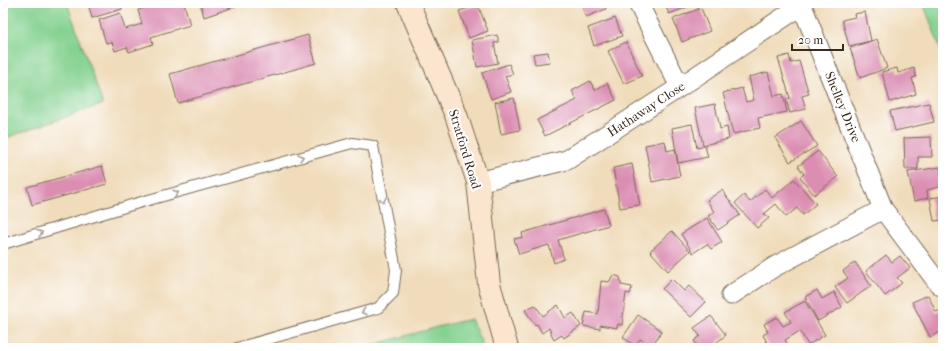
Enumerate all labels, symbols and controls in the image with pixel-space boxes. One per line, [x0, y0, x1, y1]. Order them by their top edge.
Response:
scale bar [792, 26, 843, 52]
text: 20 m [798, 33, 823, 47]
street label: Shelley Drive [822, 69, 864, 145]
street label: Hathaway Close [605, 78, 688, 140]
street label: Stratford Road [446, 107, 484, 191]
one-way arrow [297, 153, 304, 162]
one-way arrow [172, 189, 179, 198]
one-way arrow [379, 197, 387, 204]
one-way arrow [37, 229, 44, 238]
one-way arrow [361, 307, 368, 316]

